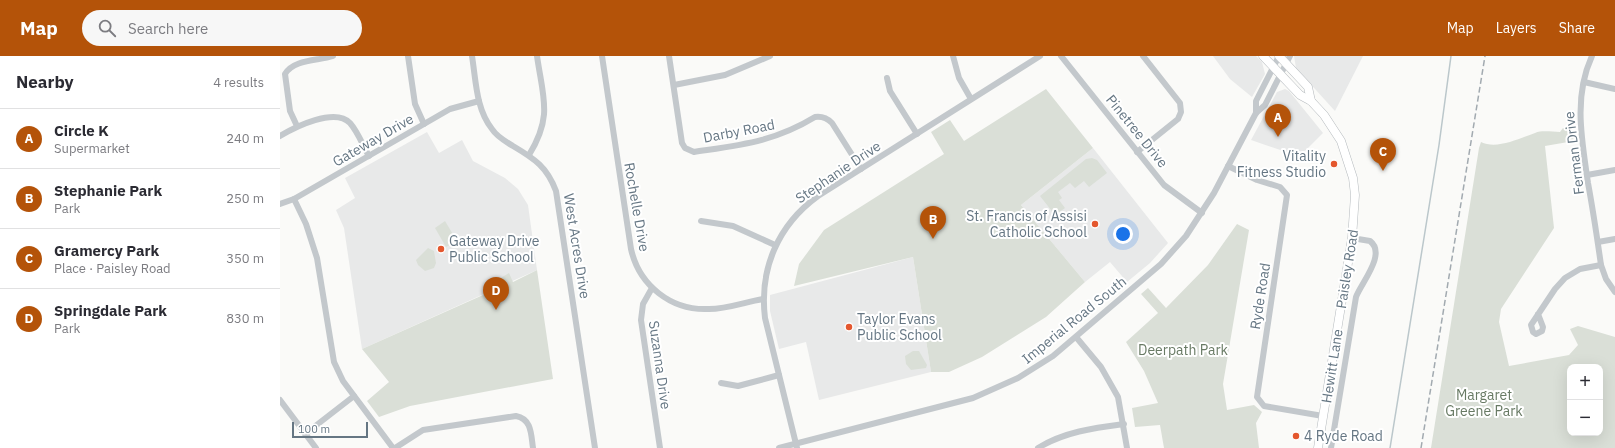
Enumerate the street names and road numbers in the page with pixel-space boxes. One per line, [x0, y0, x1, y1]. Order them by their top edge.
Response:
street label: Pinetree Drive [1102, 91, 1172, 171]
street label: Gateway Drive [329, 109, 417, 170]
street label: Ferman Drive [1560, 110, 1588, 196]
street label: Darby Road [702, 115, 776, 147]
street label: Stephanie Drive [792, 137, 884, 207]
street label: Rochelle Drive [620, 161, 654, 253]
street label: West Acres Drive [560, 192, 594, 300]
street label: Paisley Road [1332, 228, 1362, 310]
street label: Ryde Road [1246, 261, 1274, 331]
street label: Imperial Road South [1018, 272, 1130, 368]
street label: Suzanna Drive [645, 320, 675, 411]
street label: Hewitt Lane [1317, 327, 1347, 404]

